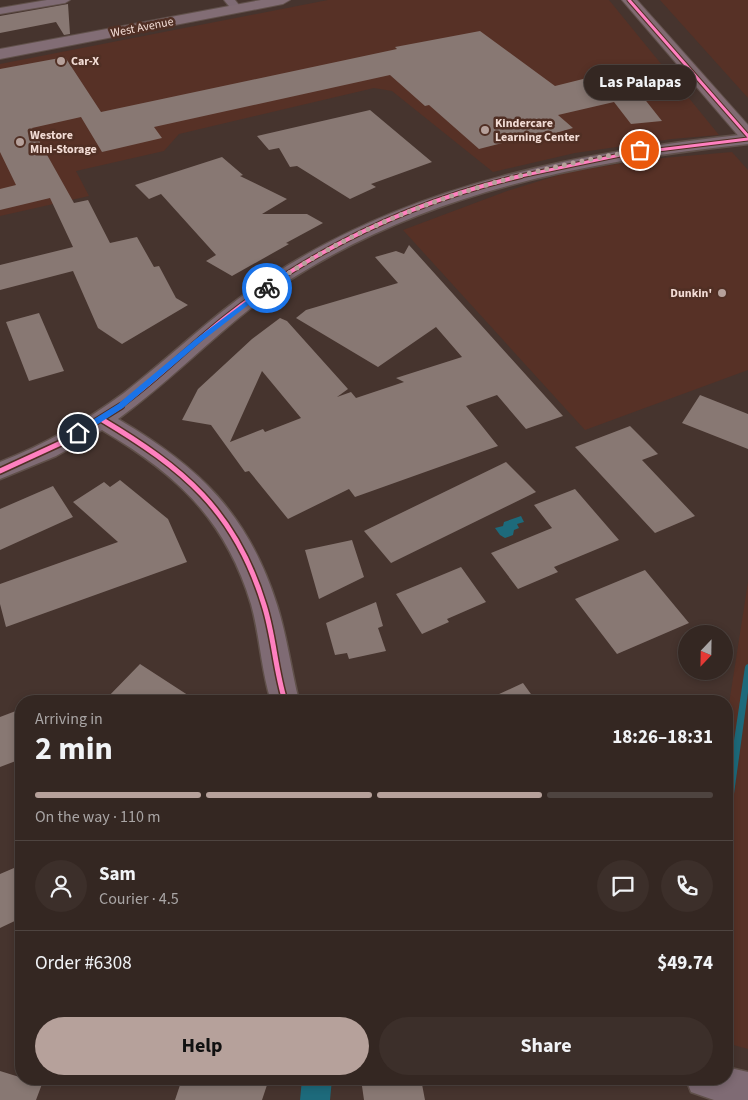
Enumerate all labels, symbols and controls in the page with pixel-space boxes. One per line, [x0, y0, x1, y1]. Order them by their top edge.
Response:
street label: West Avenue [109, 13, 175, 42]
place label: Car-X [71, 53, 99, 70]
marker: Car-X [55, 55, 67, 67]
callout: Las Palapas [584, 65, 696, 100]
text: Las Palapas [599, 71, 681, 93]
place label: Kindercare Learning Center [495, 115, 580, 146]
marker: Kindercare Learning Center [479, 124, 491, 136]
place label: Westore Mini-Storage [30, 127, 97, 158]
pin [619, 129, 661, 171]
marker: Westore Mini-Storage [14, 136, 26, 148]
icon: bag [626, 136, 654, 164]
courier [242, 263, 292, 313]
icon: bike [253, 274, 281, 302]
place label: Dunkin' [670, 285, 712, 302]
marker: Dunkin' [716, 287, 728, 299]
pin [57, 412, 99, 454]
icon: home [64, 419, 92, 447]
north arrow [678, 625, 732, 680]
map controls [678, 625, 733, 680]
text: Arriving in [35, 708, 103, 730]
text: 18:26–18:31 [612, 724, 713, 751]
text: 2 min [35, 726, 113, 772]
text: On the way · 110 m [35, 806, 160, 828]
button: person [35, 860, 87, 912]
button: chat [597, 860, 649, 912]
button: phone [661, 860, 713, 912]
text: Sam [99, 861, 136, 888]
text: Courier · 4.5 [99, 888, 179, 910]
text: Order #6308 [35, 950, 132, 977]
text: $49.74 [657, 950, 713, 977]
button: Help [35, 1017, 369, 1075]
button: Share [379, 1017, 713, 1075]

